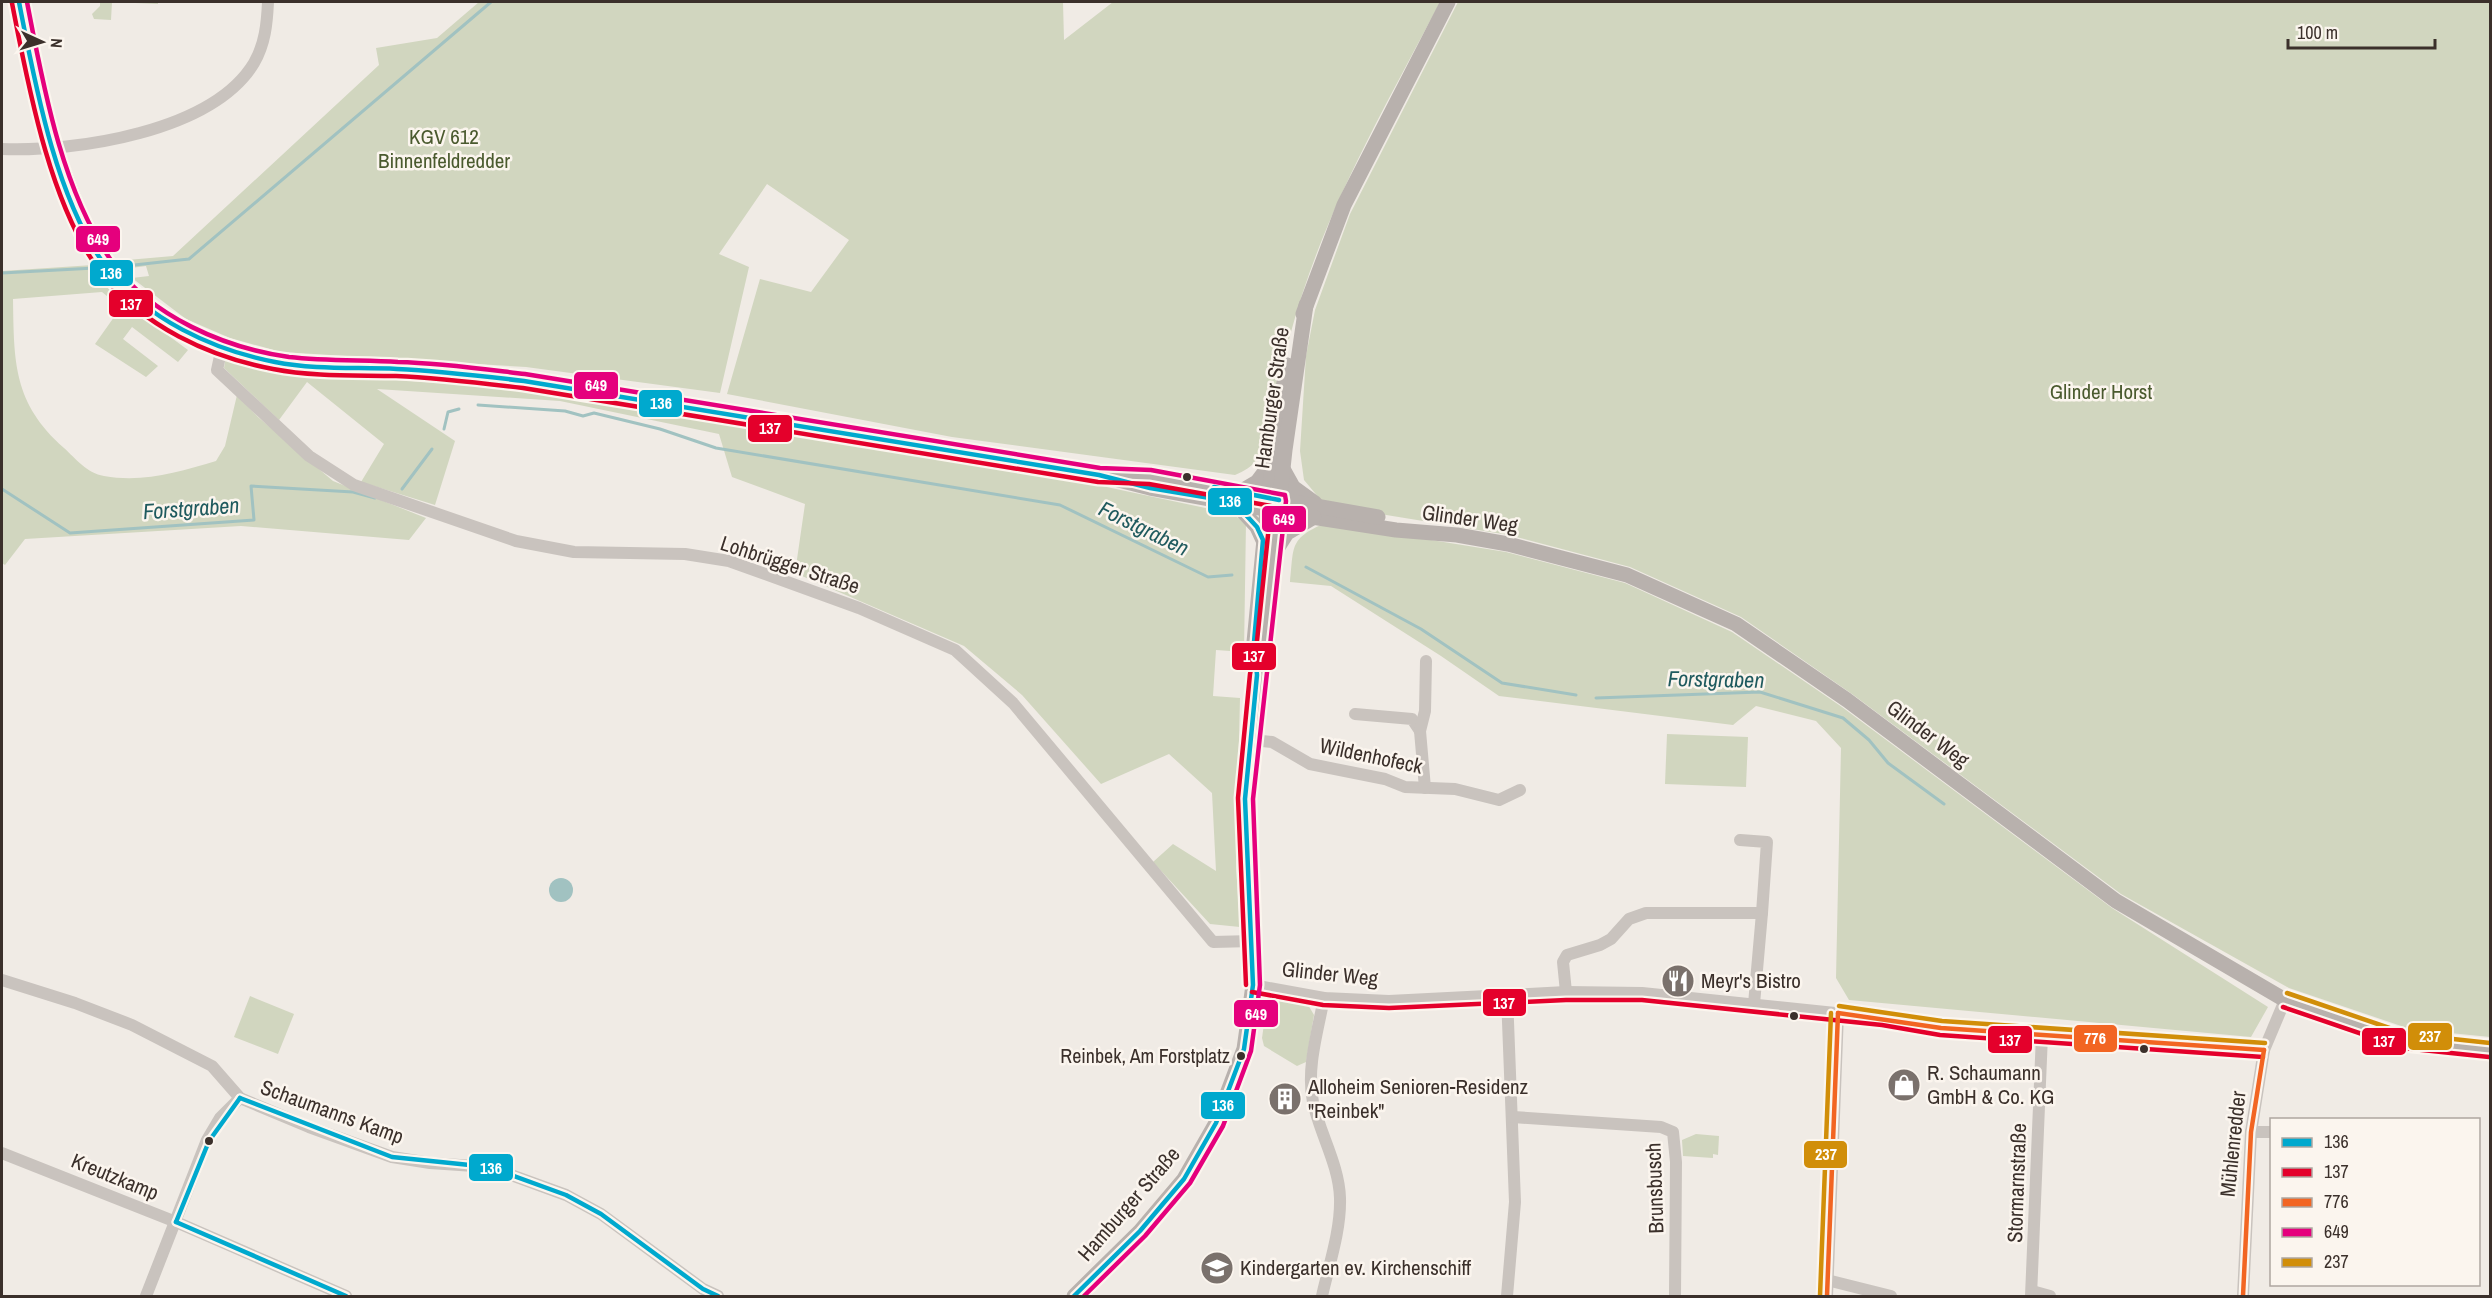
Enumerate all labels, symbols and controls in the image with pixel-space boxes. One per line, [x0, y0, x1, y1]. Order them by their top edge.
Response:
north arrow [12, 12, 72, 72]
scale bar [2288, 12, 2435, 50]
text: 100 m [2297, 20, 2338, 45]
text: N [46, 38, 68, 49]
park label: KGV 612 Binnenfeldredder [378, 122, 510, 175]
line badge: 649 [75, 225, 121, 253]
text: 649 [87, 228, 109, 250]
line badge: 136 [89, 259, 134, 287]
text: 136 [100, 262, 122, 284]
line badge: 137 [108, 289, 154, 318]
text: 137 [120, 293, 142, 315]
street label: Hamburger Straße [1247, 325, 1296, 471]
line badge: 649 [573, 371, 619, 400]
text: 649 [585, 374, 607, 396]
park label: Glinder Horst [2050, 377, 2152, 406]
line badge: 136 [638, 389, 683, 418]
text: 136 [650, 392, 672, 414]
line badge: 137 [747, 414, 793, 443]
text: 137 [759, 417, 781, 439]
unlabelled marker [1181, 471, 1193, 483]
line badge: 136 [1207, 487, 1253, 516]
water label: Forstgraben [142, 490, 240, 526]
text: 136 [1219, 490, 1241, 512]
water label: Forstgraben [1094, 493, 1194, 563]
street label: Glinder Weg [1420, 497, 1520, 540]
line badge: 649 [1261, 505, 1307, 533]
text: 649 [1273, 508, 1295, 530]
street label: Lohbrügger Straße [717, 528, 863, 601]
line badge: 137 [1231, 642, 1277, 671]
text: 137 [1243, 645, 1265, 667]
water label: Forstgraben [1667, 663, 1765, 695]
street label: Glinder Weg [1881, 693, 1976, 774]
street label: Wildenhofeck [1317, 730, 1426, 781]
street label: Glinder Weg [1281, 954, 1380, 993]
restaurant icon: Meyr's Bistro [1660, 963, 1696, 999]
place label: Meyr's Bistro [1701, 966, 1801, 995]
line badge: 137 [1482, 988, 1527, 1017]
text: 137 [1493, 992, 1515, 1014]
line badge: 649 [1233, 999, 1279, 1028]
text: 649 [1245, 1003, 1267, 1025]
unlabelled marker [1788, 1010, 1800, 1022]
line badge: 237 [2407, 1022, 2453, 1051]
line badge: 776 [2073, 1024, 2118, 1053]
line badge: 137 [1987, 1025, 2033, 1054]
text: 237 [2419, 1025, 2441, 1047]
text: 776 [2084, 1027, 2106, 1049]
line badge: 137 [2361, 1027, 2407, 1056]
text: 137 [1999, 1029, 2021, 1051]
text: 137 [2373, 1030, 2395, 1052]
place label: Reinbek, Am Forstplatz [1060, 1042, 1230, 1069]
unlabelled marker [2138, 1043, 2150, 1055]
marker: Reinbek, Am Forstplatz [1235, 1050, 1247, 1062]
place label: R. Schaumann GmbH & Co. KG [1927, 1058, 2054, 1111]
shop icon: R. Schaumann GmbH & Co. KG [1886, 1067, 1922, 1103]
street label: Schaumanns Kamp [257, 1072, 408, 1151]
place label: Alloheim Senioren-Residenz "Reinbek" [1307, 1072, 1529, 1125]
building icon: Alloheim Senioren-Residenz "Reinbek" [1267, 1081, 1303, 1117]
street label: Mühlenredder [2213, 1089, 2253, 1198]
line badge: 136 [1200, 1091, 1246, 1120]
text: 136 [1212, 1094, 1234, 1116]
legend [2270, 1118, 2480, 1286]
street label: Stormarnstraße [2000, 1123, 2033, 1243]
text: 136 [2324, 1129, 2349, 1154]
unlabelled marker [203, 1135, 215, 1147]
street label: Hamburger Straße [1071, 1140, 1186, 1267]
line badge: 237 [1803, 1140, 1848, 1169]
street label: Brunsbusch [1638, 1142, 1671, 1234]
text: 237 [1815, 1143, 1837, 1165]
street label: Kreutzkamp [67, 1146, 163, 1207]
line badge: 136 [468, 1153, 514, 1182]
text: 136 [480, 1157, 502, 1179]
text: 137 [2324, 1159, 2349, 1184]
text: 776 [2324, 1189, 2349, 1214]
text: 649 [2324, 1219, 2349, 1244]
text: 237 [2324, 1249, 2349, 1274]
school or university icon: Kindergarten ev. Kirchenschiff [1199, 1250, 1235, 1286]
place label: Kindergarten ev. Kirchenschiff [1240, 1253, 1472, 1282]

